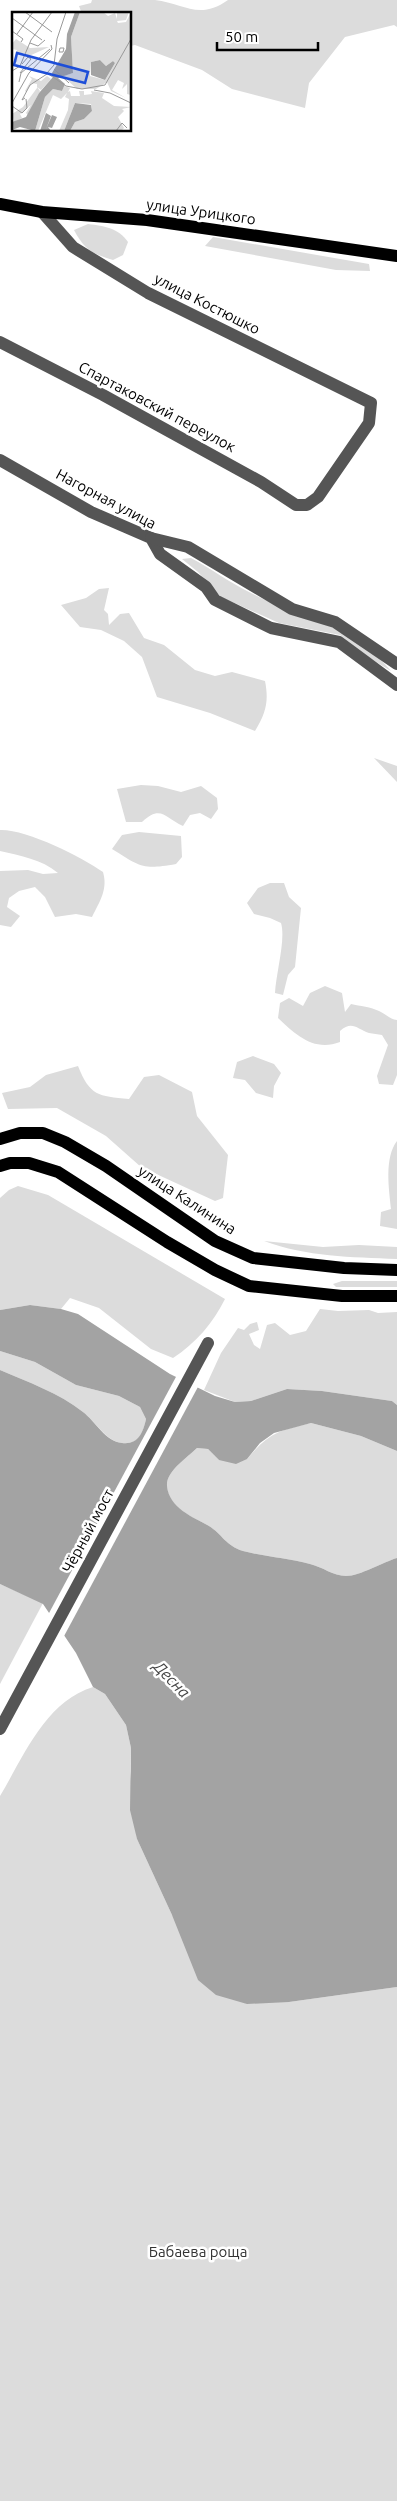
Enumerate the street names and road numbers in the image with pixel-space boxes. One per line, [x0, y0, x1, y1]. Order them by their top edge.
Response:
street label: улица Урицкого [145, 195, 257, 228]
street label: улица Костюшко [152, 270, 263, 338]
street label: Спартаковский переулок [76, 358, 239, 455]
street label: Нагорная улица [53, 465, 159, 532]
street label: улица Калинина [135, 1162, 239, 1238]
street label: Чёрный мост [58, 1486, 117, 1575]

